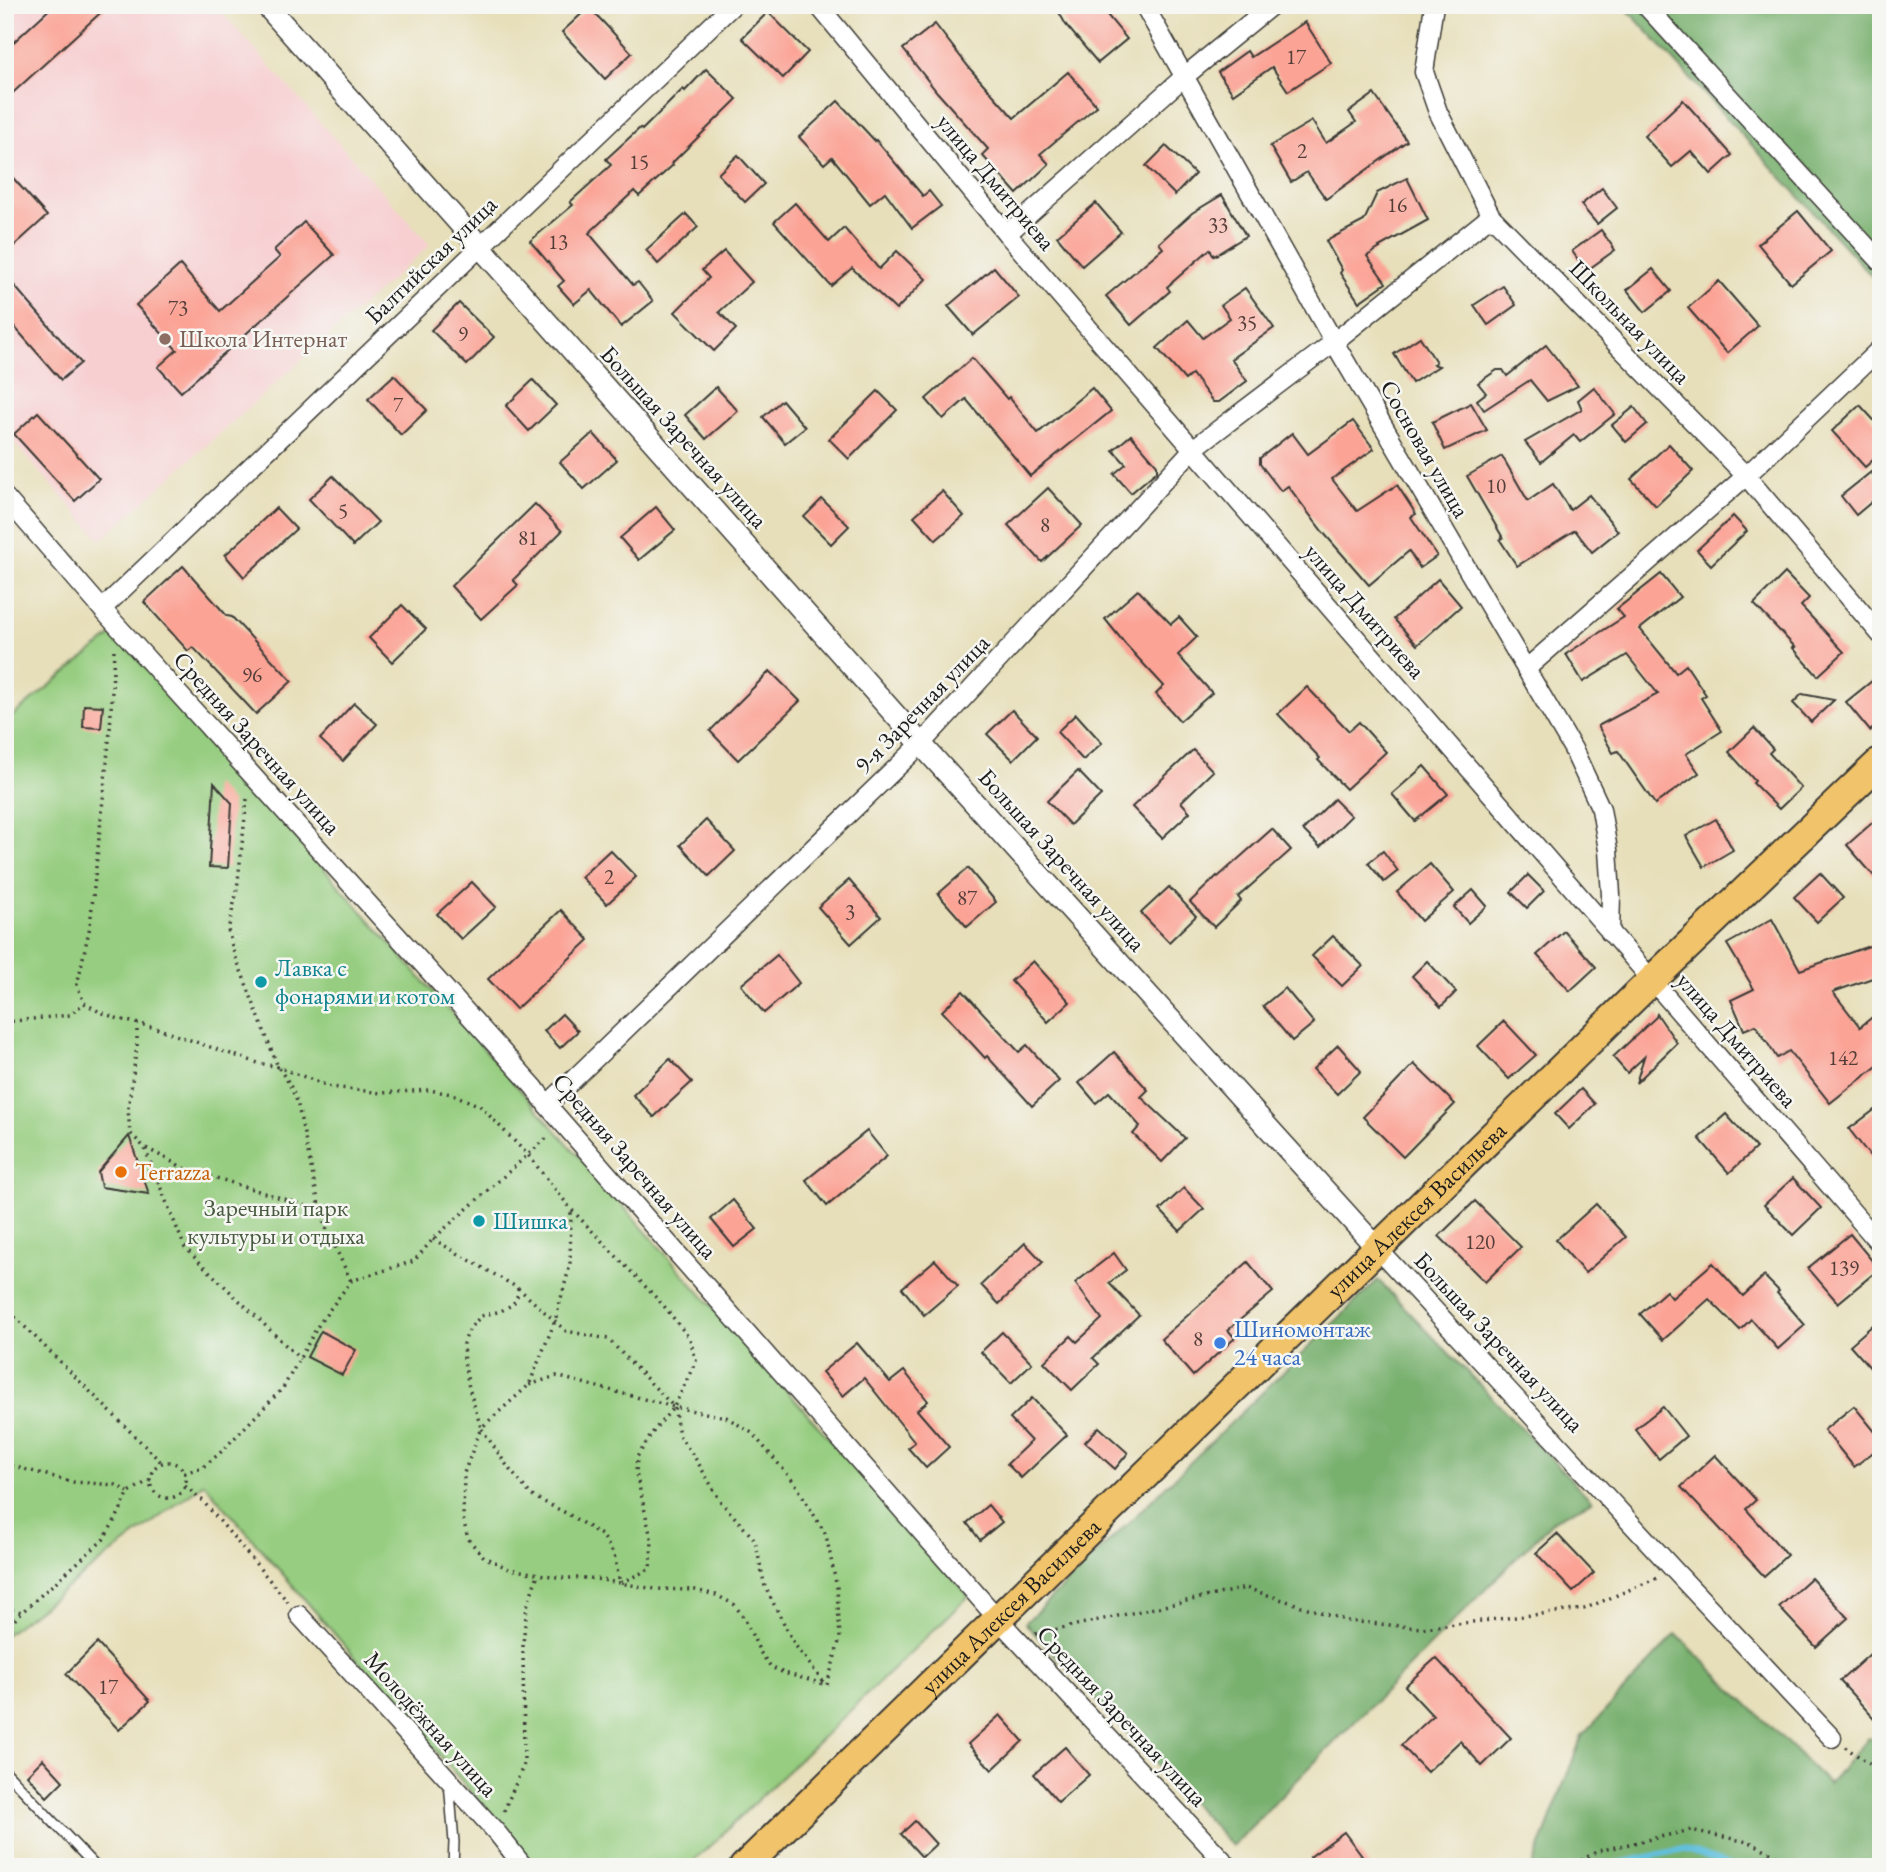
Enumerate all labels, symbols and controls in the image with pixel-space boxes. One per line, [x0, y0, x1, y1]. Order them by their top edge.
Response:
house number: 17 [1286, 43, 1307, 70]
street label: улица Дмитриева [930, 107, 1063, 257]
house number: 2 [1297, 137, 1307, 164]
house number: 15 [629, 148, 649, 175]
street label: Балтийская улица [358, 188, 504, 331]
house number: 16 [1387, 191, 1407, 218]
house number: 33 [1208, 211, 1228, 238]
house number: 13 [548, 228, 568, 255]
street label: Школьная улица [1563, 253, 1698, 391]
house number: 73 [168, 294, 188, 321]
house number: 35 [1237, 309, 1257, 336]
house number: 9 [458, 320, 468, 347]
place label: Школа Интернат [179, 323, 348, 354]
marker: Школа Интернат [157, 331, 173, 347]
street label: Большая Заречная улица [594, 339, 775, 535]
street label: Сосновая улица [1373, 374, 1478, 524]
house number: 7 [393, 391, 404, 418]
house number: 10 [1486, 472, 1506, 499]
house number: 5 [338, 497, 348, 524]
house number: 8 [1040, 511, 1050, 538]
house number: 81 [518, 524, 538, 551]
street label: улица Дмитриева [1298, 537, 1433, 685]
street label: 9-я Заречная улица [847, 627, 996, 780]
street label: Средняя Заречная улица [167, 644, 348, 841]
house number: 96 [242, 661, 262, 688]
street label: Большая Заречная улица [972, 762, 1153, 958]
house number: 2 [604, 863, 614, 890]
house number: 87 [957, 884, 978, 911]
house number: 3 [845, 898, 855, 925]
place label: Лавка с фонарями и котом [275, 952, 455, 1011]
street label: улица Дмитриева [1670, 966, 1805, 1114]
marker: Лавка с фонарями и котом [253, 974, 269, 990]
house number: 142 [1828, 1044, 1858, 1071]
street label: Средняя Заречная улица [546, 1066, 725, 1265]
street label: улица Алексея Васильева [1319, 1115, 1513, 1305]
place label: Terrazza [135, 1156, 211, 1187]
marker: Terrazza [113, 1164, 129, 1180]
park label: Заречный парк культуры и отдыха [187, 1192, 365, 1251]
place label: Шишка [493, 1205, 568, 1236]
marker: Шишка [471, 1213, 487, 1229]
house number: 120 [1465, 1228, 1495, 1255]
street label: Большая Заречная улица [1408, 1245, 1591, 1439]
house number: 139 [1829, 1254, 1859, 1281]
place label: Шиномонтаж 24 часа [1234, 1313, 1371, 1372]
house number: 8 [1193, 1325, 1203, 1352]
marker: Шиномонтаж 24 часа [1212, 1335, 1228, 1351]
street label: улица Алексея Васильева [914, 1511, 1107, 1701]
street label: Средняя Заречная улица [1030, 1619, 1215, 1813]
street label: Молодёжная улица [358, 1644, 505, 1803]
house number: 17 [98, 1673, 119, 1700]

